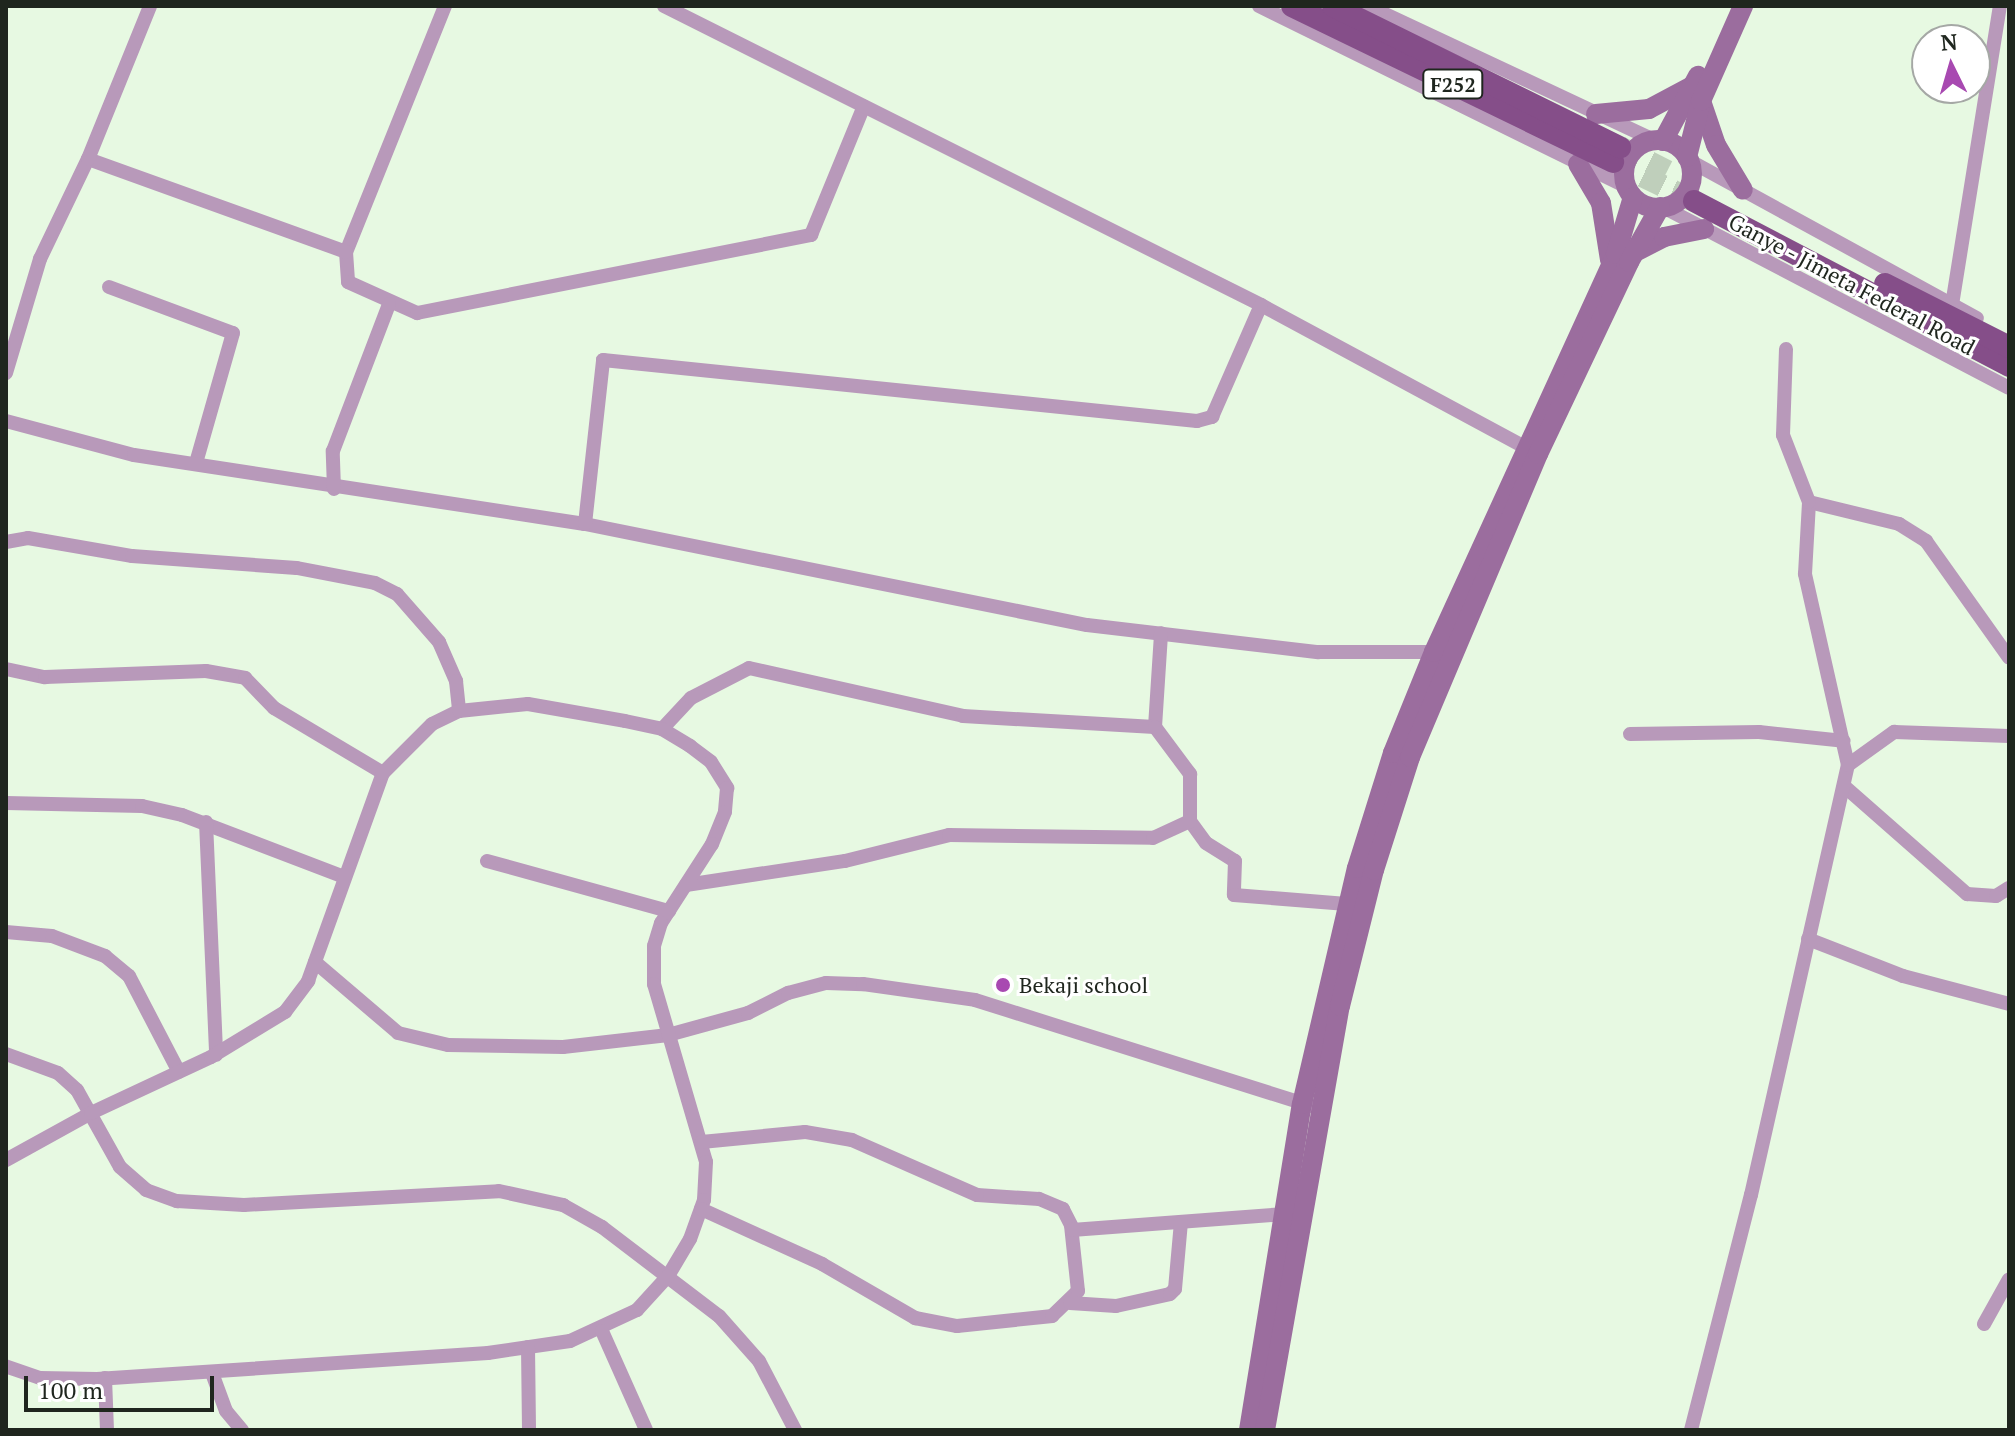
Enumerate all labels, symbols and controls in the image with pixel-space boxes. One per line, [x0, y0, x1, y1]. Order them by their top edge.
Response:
north arrow [1911, 24, 1991, 104]
text: N [1939, 26, 1959, 57]
road number: F252 [1421, 68, 1485, 100]
street label: Ganye - Jimeta Federal Road [1724, 207, 1980, 361]
place label: Bekaji school [1019, 972, 1148, 998]
marker: Bekaji school [994, 976, 1012, 994]
scale bar [28, 1360, 218, 1410]
text: 100 m [38, 1374, 103, 1406]

